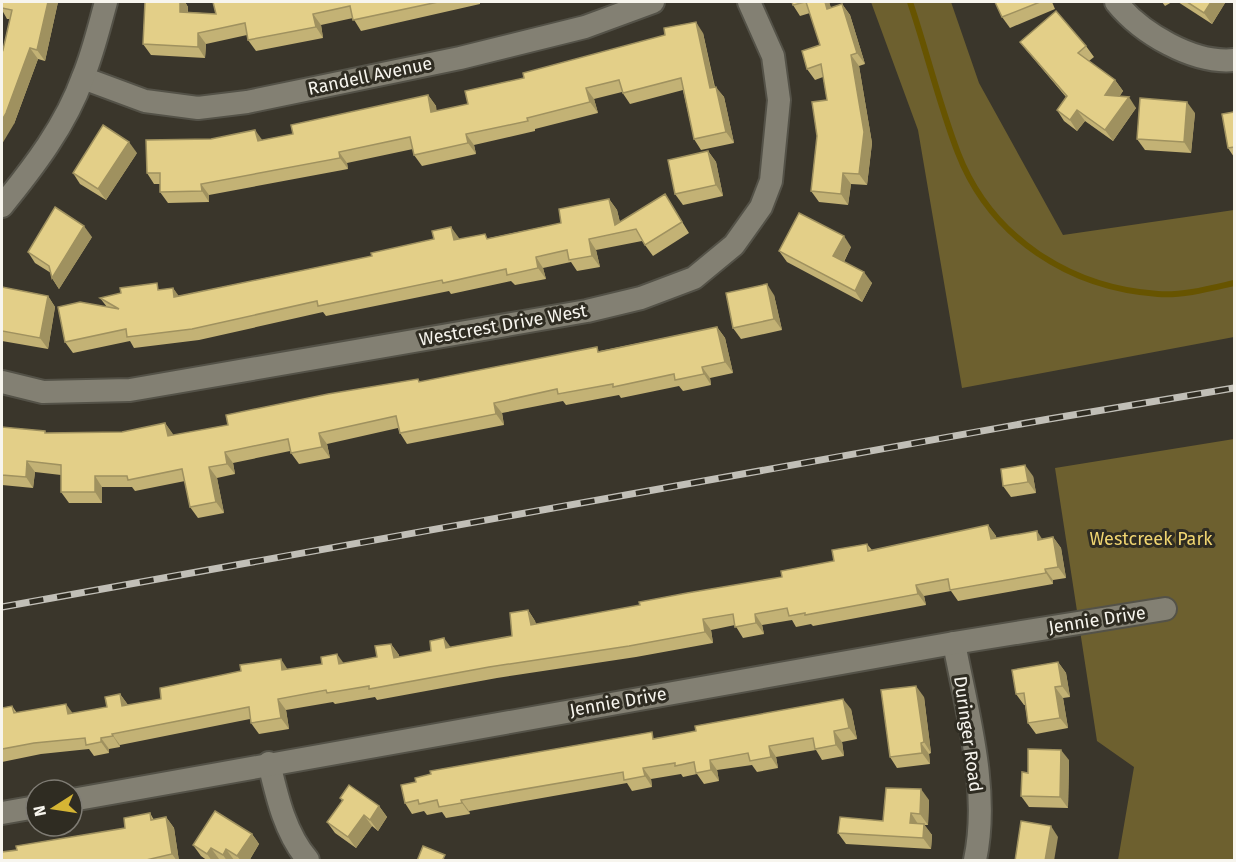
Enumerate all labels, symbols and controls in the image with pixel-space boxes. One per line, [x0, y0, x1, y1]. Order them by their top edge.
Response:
street label: Randell Avenue [306, 52, 434, 100]
street label: Westcrest Drive West [417, 299, 589, 351]
park label: Westcreek Park [1089, 528, 1213, 550]
street label: Jennie Drive [1047, 601, 1147, 639]
street label: Duringer Road [949, 675, 987, 793]
street label: Jennie Drive [568, 683, 668, 721]
north arrow [24, 778, 84, 838]
text: N [29, 804, 50, 818]

